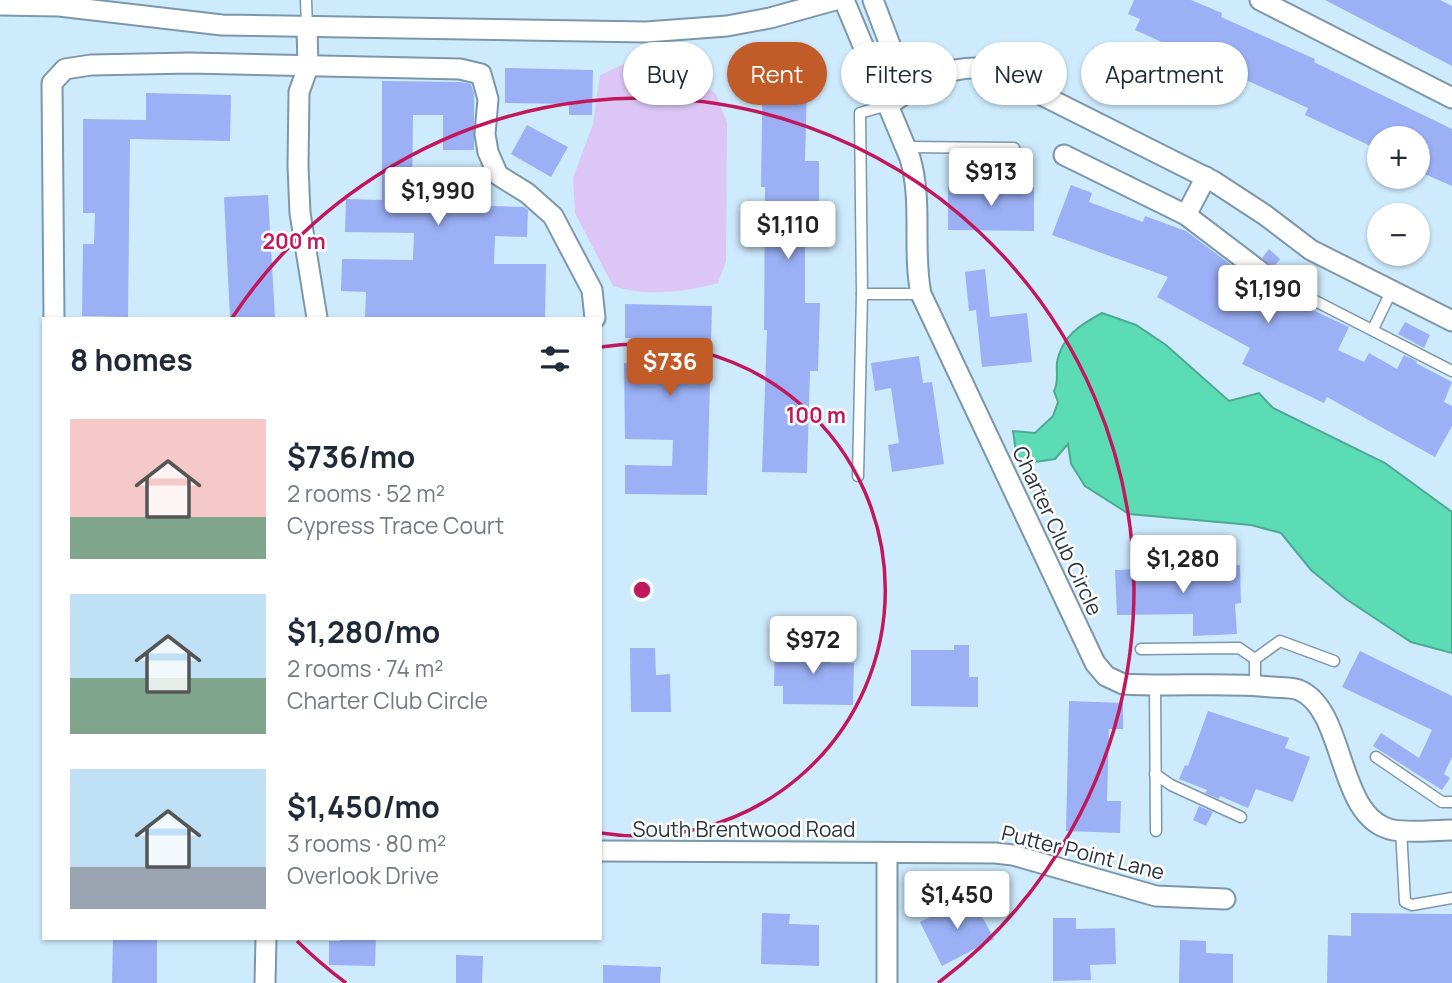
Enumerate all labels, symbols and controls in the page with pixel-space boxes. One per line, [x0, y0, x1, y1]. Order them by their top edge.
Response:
chip: Buy [623, 42, 713, 105]
chip: Rent [727, 42, 827, 105]
chip: Filters [841, 42, 957, 105]
chip: New [971, 42, 1067, 105]
chip: Apartment [1081, 42, 1248, 105]
map controls [1367, 126, 1430, 266]
button: + [1367, 126, 1430, 189]
pin: $913 [950, 148, 1032, 208]
text: $913 [965, 155, 1017, 187]
pin: $1,990 [381, 168, 495, 227]
text: $1,990 [401, 174, 475, 206]
pin: $1,110 [731, 202, 845, 261]
button: − [1367, 203, 1430, 266]
text: $1,110 [756, 208, 820, 240]
text: 200 m [262, 227, 326, 255]
pin: $1,190 [1211, 266, 1325, 325]
text: $1,190 [1234, 272, 1302, 304]
pin: $736 [629, 338, 711, 398]
text: 8 homes [70, 339, 193, 380]
icon: filters [536, 340, 574, 378]
text: $736 [643, 345, 697, 377]
text: 100 m [786, 401, 846, 429]
text: $736/mo [287, 436, 415, 477]
street label: Charter Club Circle [1006, 441, 1109, 620]
icon: home [126, 447, 210, 531]
text: 2 rooms · 52 m² [287, 477, 445, 509]
text: Cypress Trace Court [287, 509, 504, 541]
pin: $1,280 [1126, 536, 1240, 595]
text: $1,280 [1146, 542, 1220, 574]
centre of rings [630, 578, 654, 602]
text: $1,280/mo [287, 611, 440, 652]
pin: $972 [772, 616, 854, 676]
icon: home [126, 622, 210, 706]
text: $972 [786, 623, 840, 655]
text: 2 rooms · 74 m² [287, 652, 443, 684]
text: Charter Club Circle [287, 684, 488, 716]
text: $1,450/mo [287, 786, 440, 827]
icon: home [126, 797, 210, 881]
street label: South Brentwood Road [633, 815, 855, 843]
street label: Putter Point Lane [999, 818, 1168, 886]
text: 3 rooms · 80 m² [287, 827, 446, 859]
text: Overlook Drive [287, 859, 439, 891]
pin: $1,450 [900, 872, 1014, 931]
text: $1,450 [920, 878, 994, 910]

